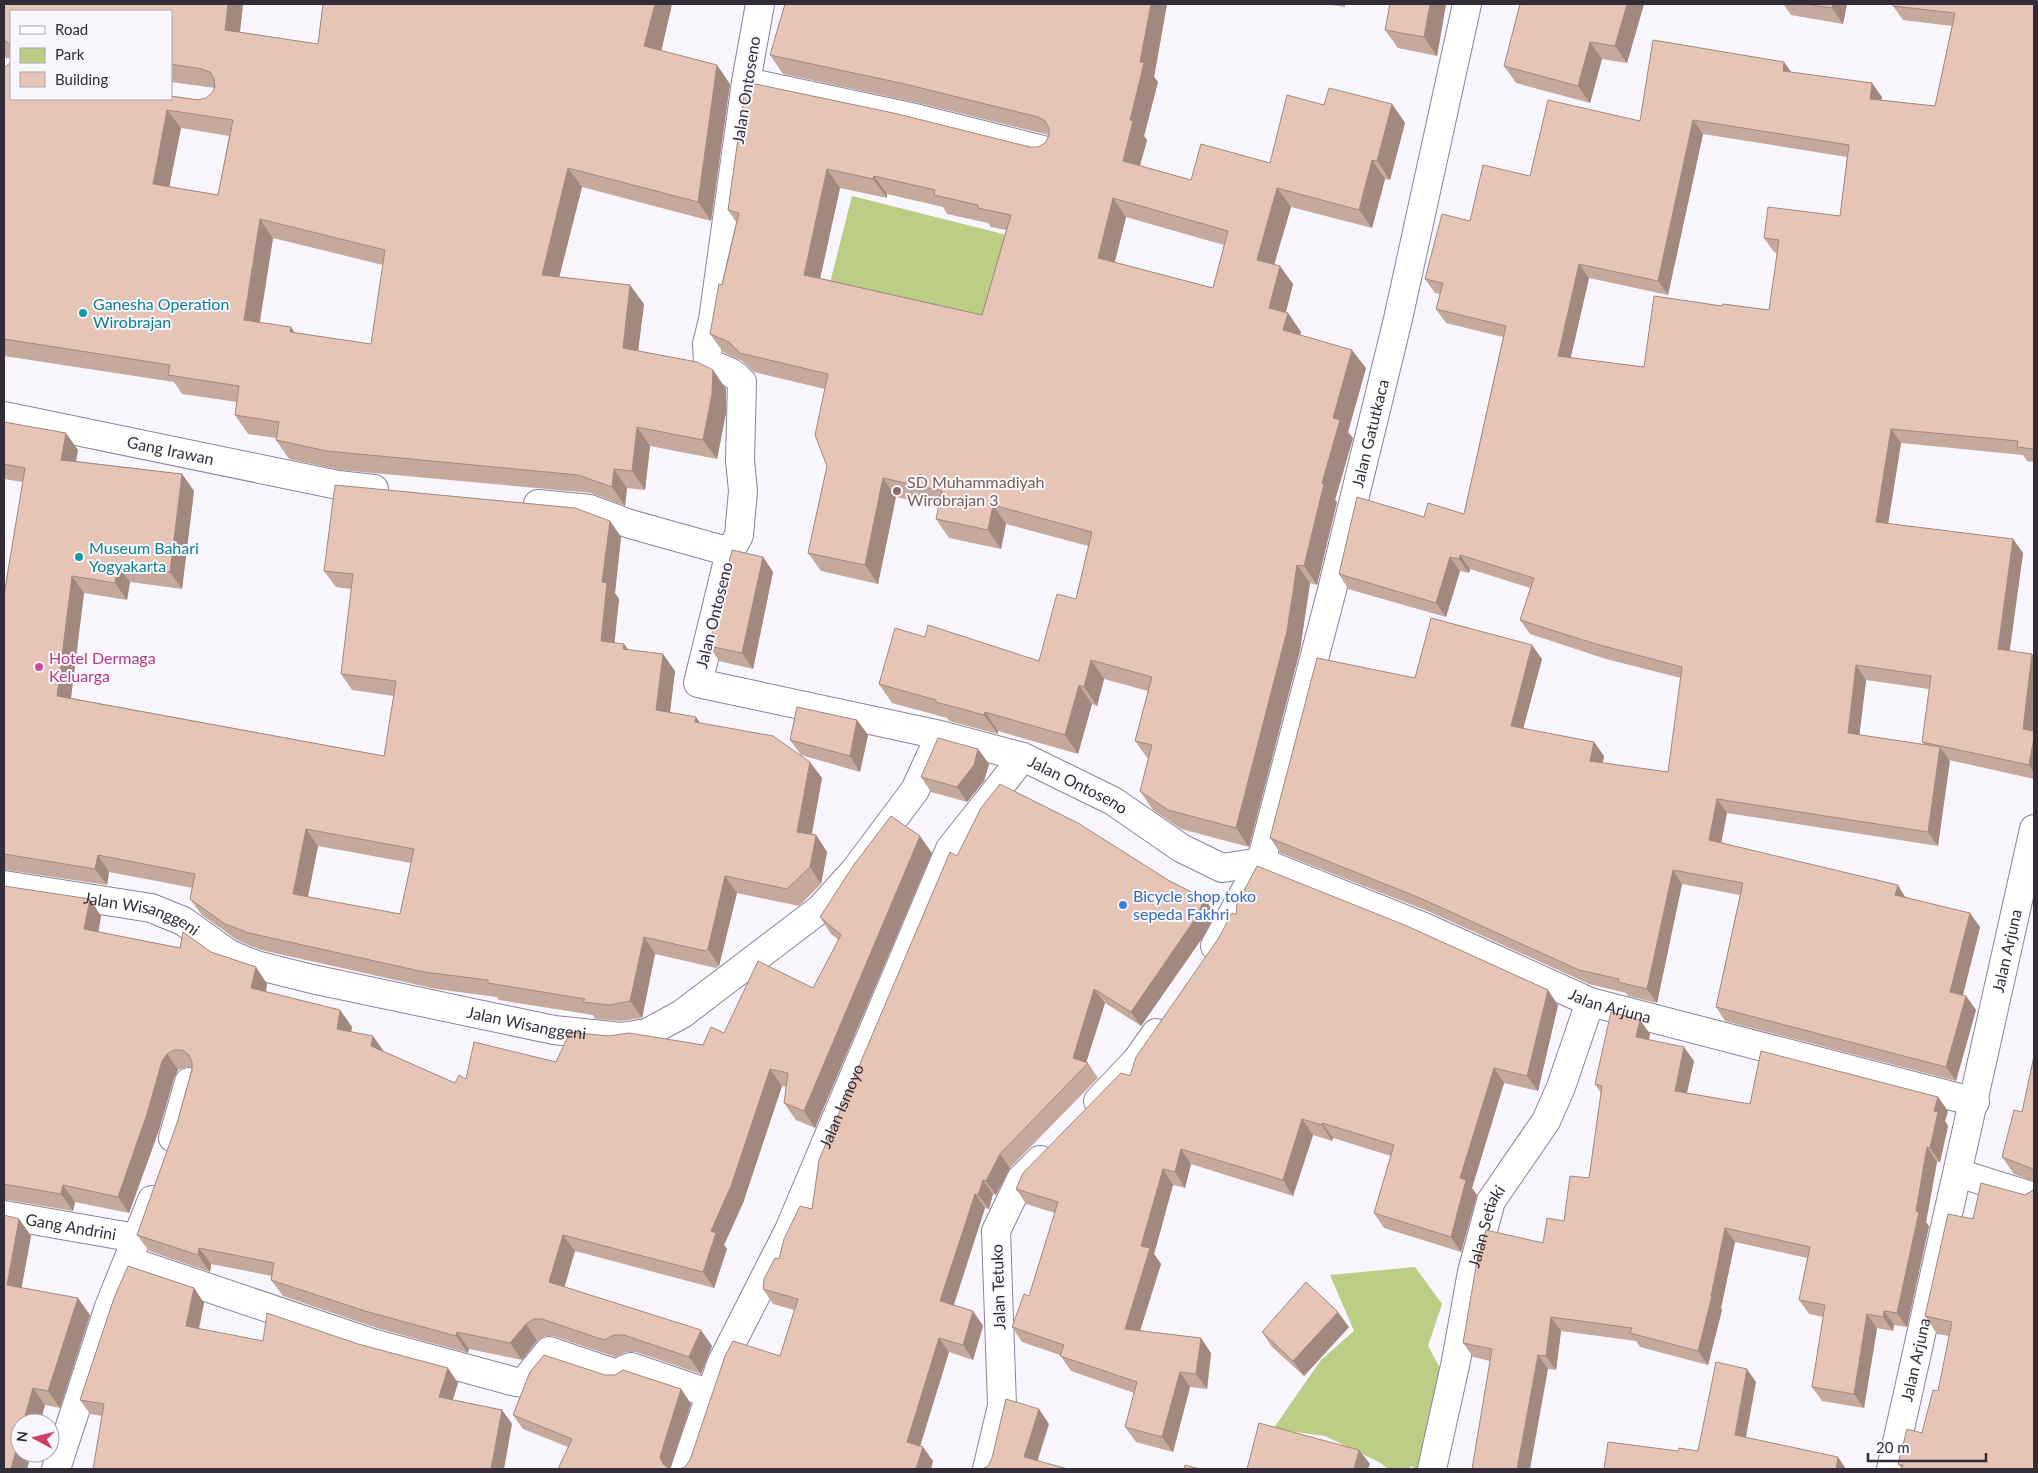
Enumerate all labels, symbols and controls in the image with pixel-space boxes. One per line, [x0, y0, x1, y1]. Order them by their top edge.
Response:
legend [10, 10, 172, 100]
text: Road [55, 20, 88, 38]
street label: Jalan Ontoseno [728, 35, 763, 145]
text: Park [55, 45, 85, 63]
text: Building [55, 70, 108, 88]
place label: Ganesha Operation Wirobrajan [93, 294, 229, 331]
marker: Ganesha Operation Wirobrajan [77, 307, 89, 319]
street label: Jalan Gatutkaca [1347, 377, 1392, 489]
street label: Gang Irawan [125, 432, 216, 468]
place label: SD Muhammadiyah Wirobrajan 3 [907, 472, 1045, 509]
marker: SD Muhammadiyah Wirobrajan 3 [891, 485, 903, 497]
place label: Museum Bahari Yogyakarta [89, 538, 199, 575]
marker: Museum Bahari Yogyakarta [73, 551, 85, 563]
street label: Jalan Ontoseno [691, 560, 736, 670]
place label: Hotel Dermaga Keluarga [49, 648, 156, 685]
marker: Hotel Dermaga Keluarga [33, 661, 45, 673]
street label: Jalan Ontoseno [1025, 751, 1132, 817]
place label: Bicycle shop toko sepeda Fakhri [1133, 886, 1256, 923]
street label: Jalan Wisanggeni [82, 888, 204, 939]
marker: Bicycle shop toko sepeda Fakhri [1117, 899, 1129, 911]
street label: Jalan Arjuna [1988, 907, 2025, 994]
street label: Jalan Arjuna [1566, 984, 1653, 1027]
street label: Jalan Wisanggeni [465, 1002, 587, 1042]
street label: Jalan Ismoyo [815, 1061, 867, 1151]
street label: Jalan Setiaki [1464, 1181, 1508, 1270]
street label: Gang Andrini [24, 1209, 118, 1243]
street label: Jalan Tetuko [987, 1244, 1008, 1330]
street label: Jalan Arjuna [1896, 1316, 1933, 1403]
north arrow [10, 1413, 60, 1463]
text: N [13, 1430, 31, 1443]
scale bar [1868, 1430, 1986, 1462]
text: 20 m [1876, 1438, 1910, 1456]

